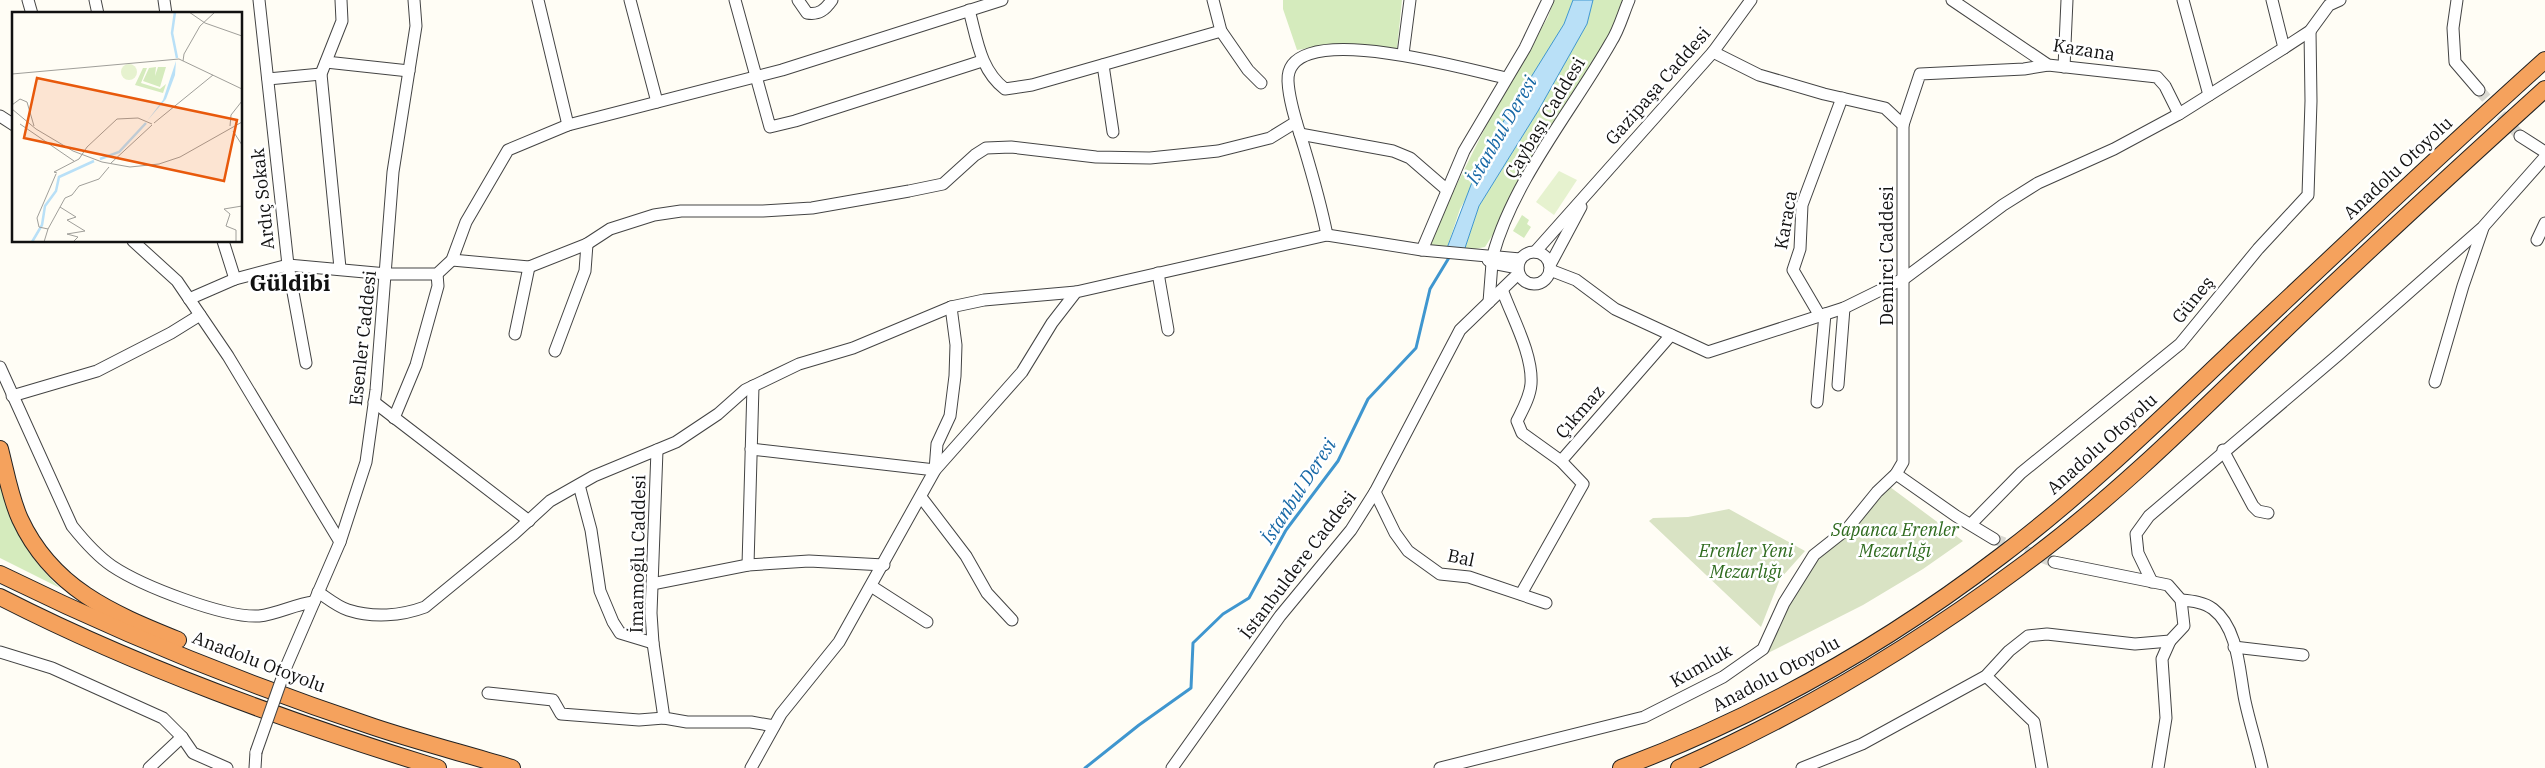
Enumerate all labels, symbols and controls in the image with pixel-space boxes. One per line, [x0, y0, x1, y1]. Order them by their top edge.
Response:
inset map [12, 12, 242, 242]
street label: Gazipaşa Caddesi [1600, 22, 1715, 149]
street label: Kazana [2051, 33, 2117, 66]
street label: Çaybaşı Caddesi [1499, 53, 1590, 183]
water label: İstanbul Deresi [1460, 71, 1542, 189]
street label: Anadolu Otoyolu [2338, 111, 2457, 224]
street label: Ardıç Sokak [246, 147, 279, 251]
street label: Demirci Caddesi [1875, 186, 1898, 326]
street label: Karaca [1769, 189, 1802, 251]
district label: Güldibi [250, 268, 330, 297]
street label: Esenler Caddesi [344, 269, 381, 407]
street label: Güneş [2167, 271, 2219, 328]
street label: Çıkmaz [1550, 380, 1609, 443]
street label: Anadolu Otoyolu [2042, 388, 2162, 499]
water label: İstanbul Deresi [1254, 433, 1341, 549]
street label: İmamoğlu Caddesi [625, 474, 650, 633]
street label: İstanbuldere Caddesi [1234, 486, 1361, 643]
park label: Sapanca Erenler Mezarlığı [1830, 518, 1960, 562]
park label: Erenler Yeni Mezarlığı [1698, 539, 1794, 583]
street label: Bal [1445, 543, 1477, 572]
street label: Anadolu Otoyolu [189, 626, 329, 698]
street label: Anadolu Otoyolu [1708, 630, 1843, 717]
street label: Kumluk [1666, 638, 1736, 692]

